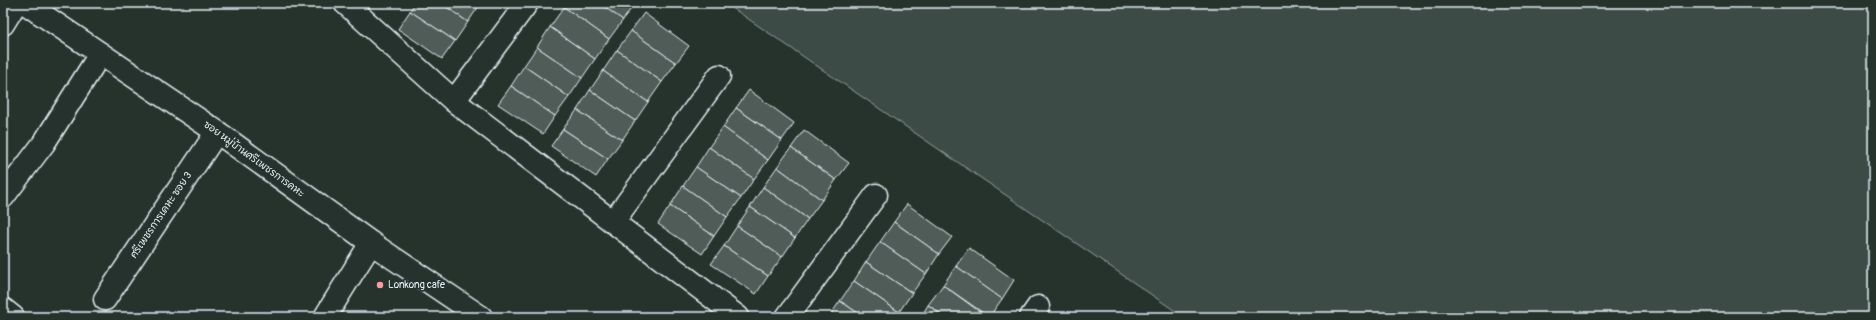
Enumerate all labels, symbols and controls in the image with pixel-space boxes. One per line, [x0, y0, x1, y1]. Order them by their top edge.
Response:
street label: ซอย หมู่บ้านศรีเพชรการคหะ [201, 118, 308, 201]
street label: ศรีเพชรการเคหะ ซอย 3 [127, 169, 195, 260]
place label: Lonkong cafe [388, 279, 445, 291]
marker: Lonkong cafe [375, 280, 385, 290]

